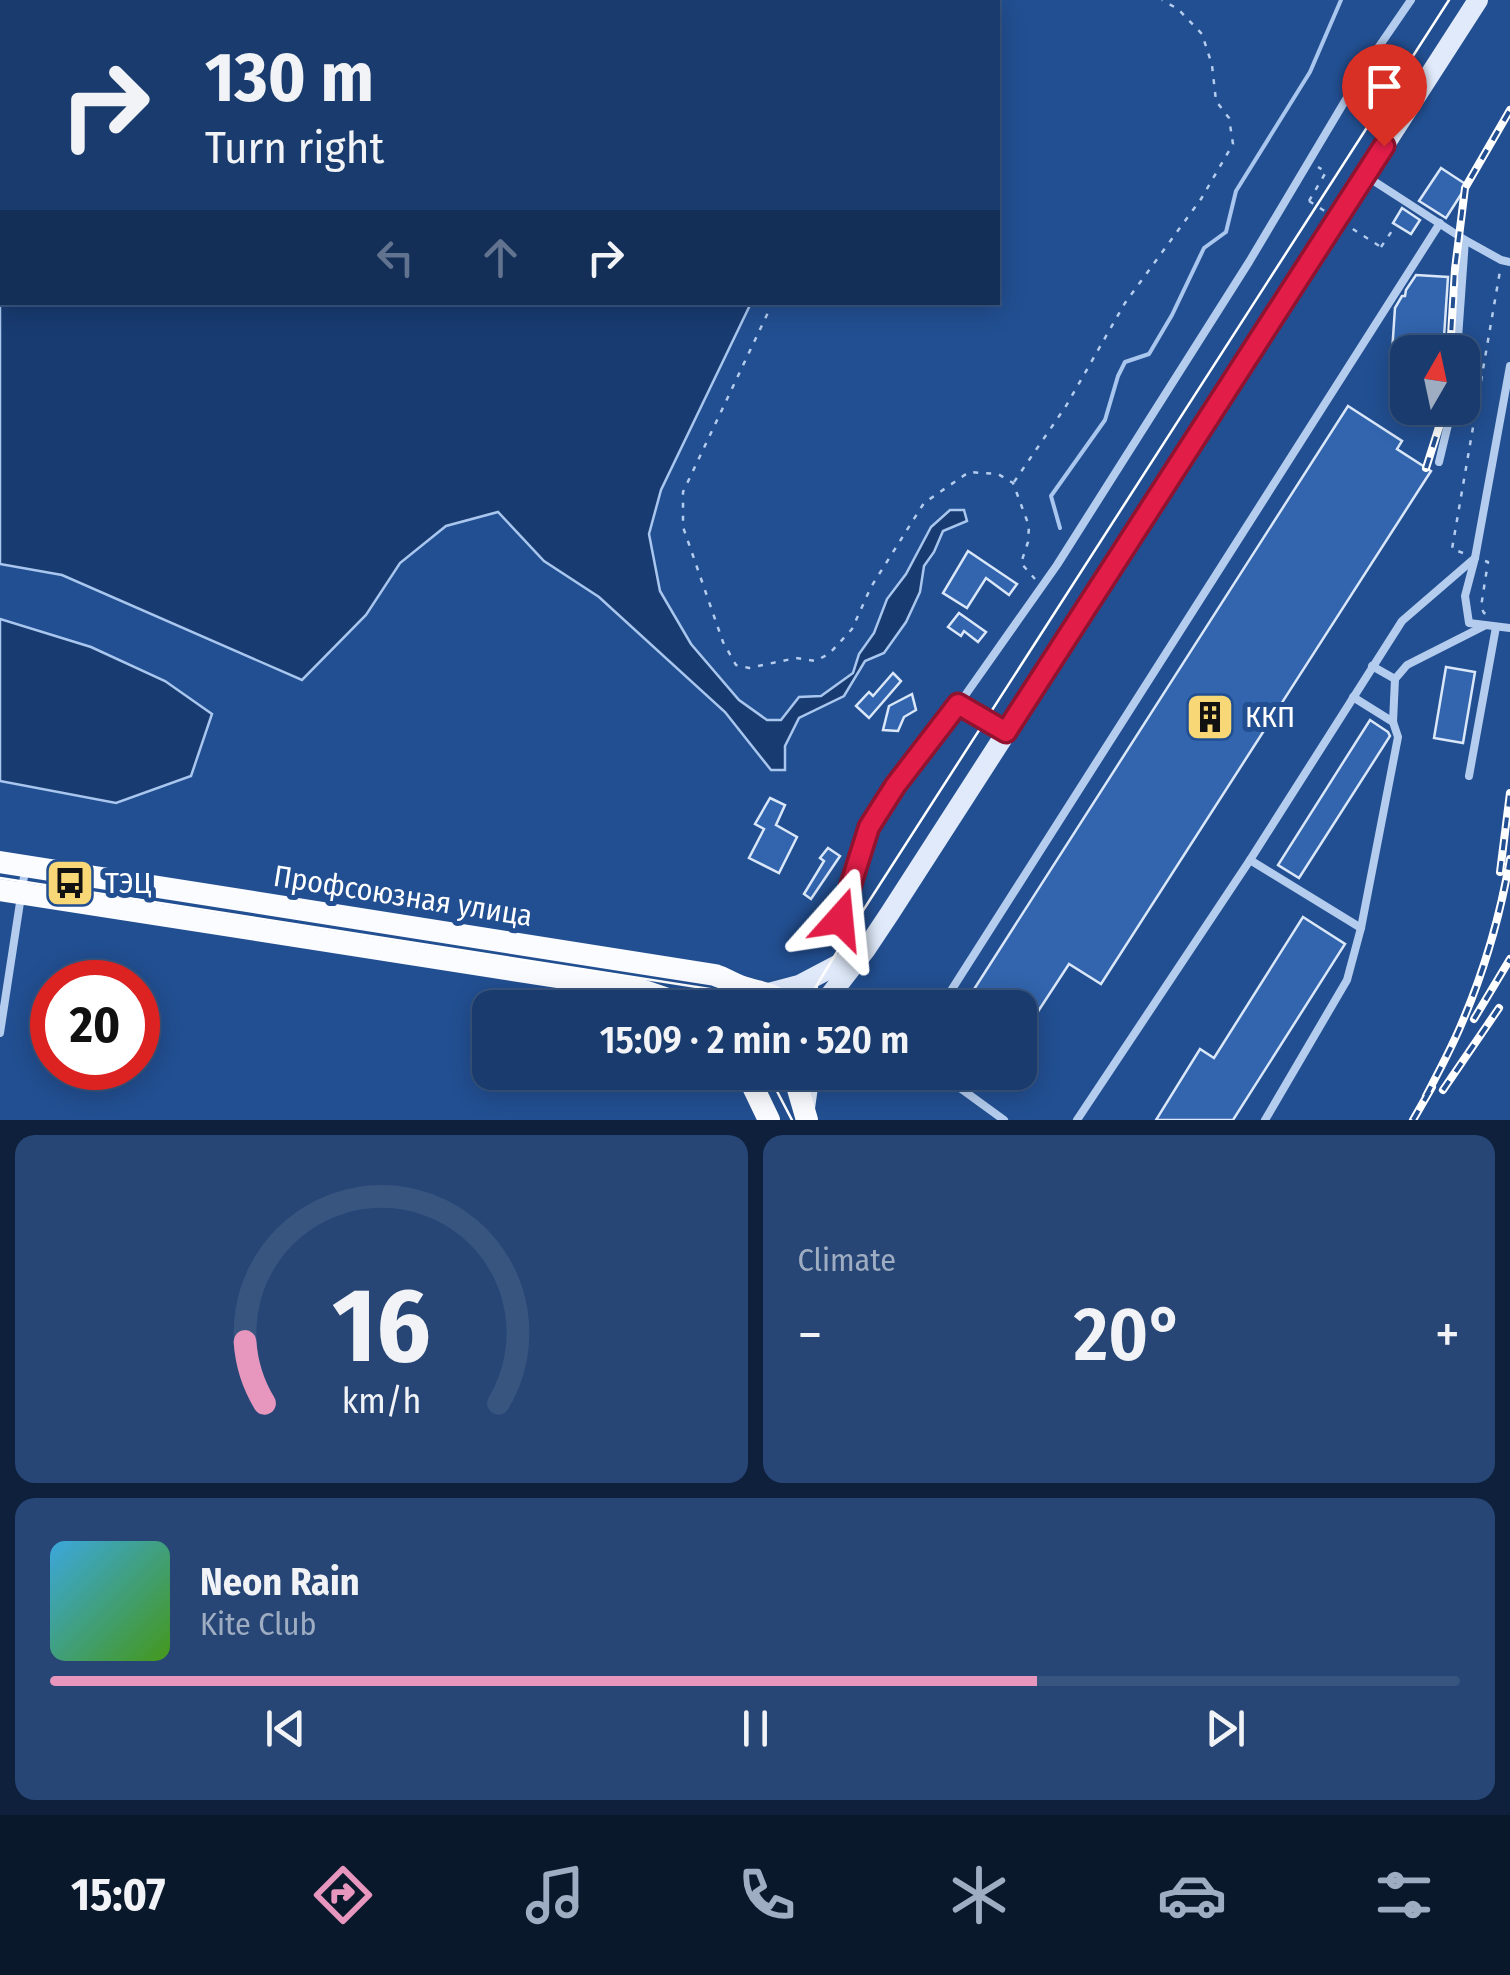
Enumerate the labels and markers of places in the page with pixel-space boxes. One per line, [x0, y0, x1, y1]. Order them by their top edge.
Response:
pin [1342, 44, 1427, 147]
building icon: ККП [1184, 691, 1236, 743]
place label: ККП [1245, 699, 1295, 735]
bus stop icon: ТЭЦ [44, 857, 96, 909]
place label: ТЭЦ [105, 865, 151, 901]

